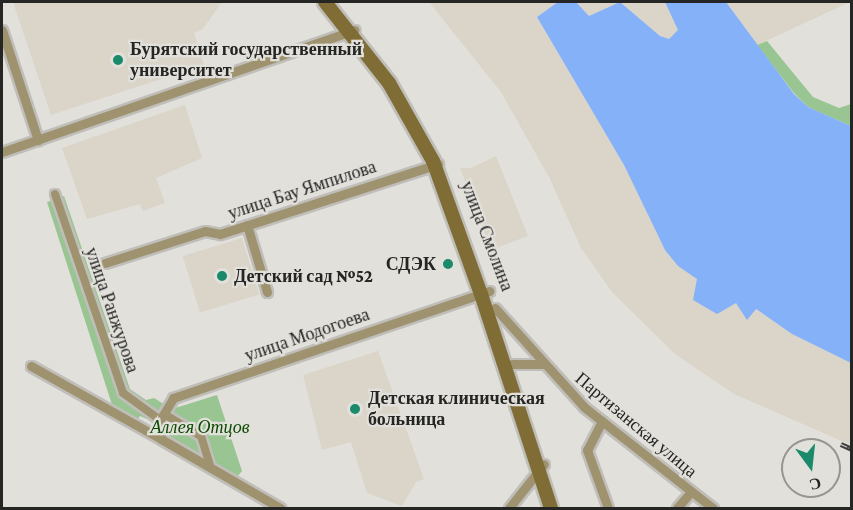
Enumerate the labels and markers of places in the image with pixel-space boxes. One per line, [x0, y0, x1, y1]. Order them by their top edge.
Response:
place label: Бурятский государственный университет [130, 39, 362, 82]
marker: Бурятский государственный университет [111, 53, 125, 67]
place label: СДЭК [386, 253, 436, 275]
marker: СДЭК [441, 257, 455, 271]
place label: Детский сад №52 [234, 265, 373, 287]
marker: Детский сад №52 [215, 269, 229, 283]
place label: Детская клиническая больница [368, 388, 545, 430]
marker: Детская клиническая больница [346, 400, 364, 418]

